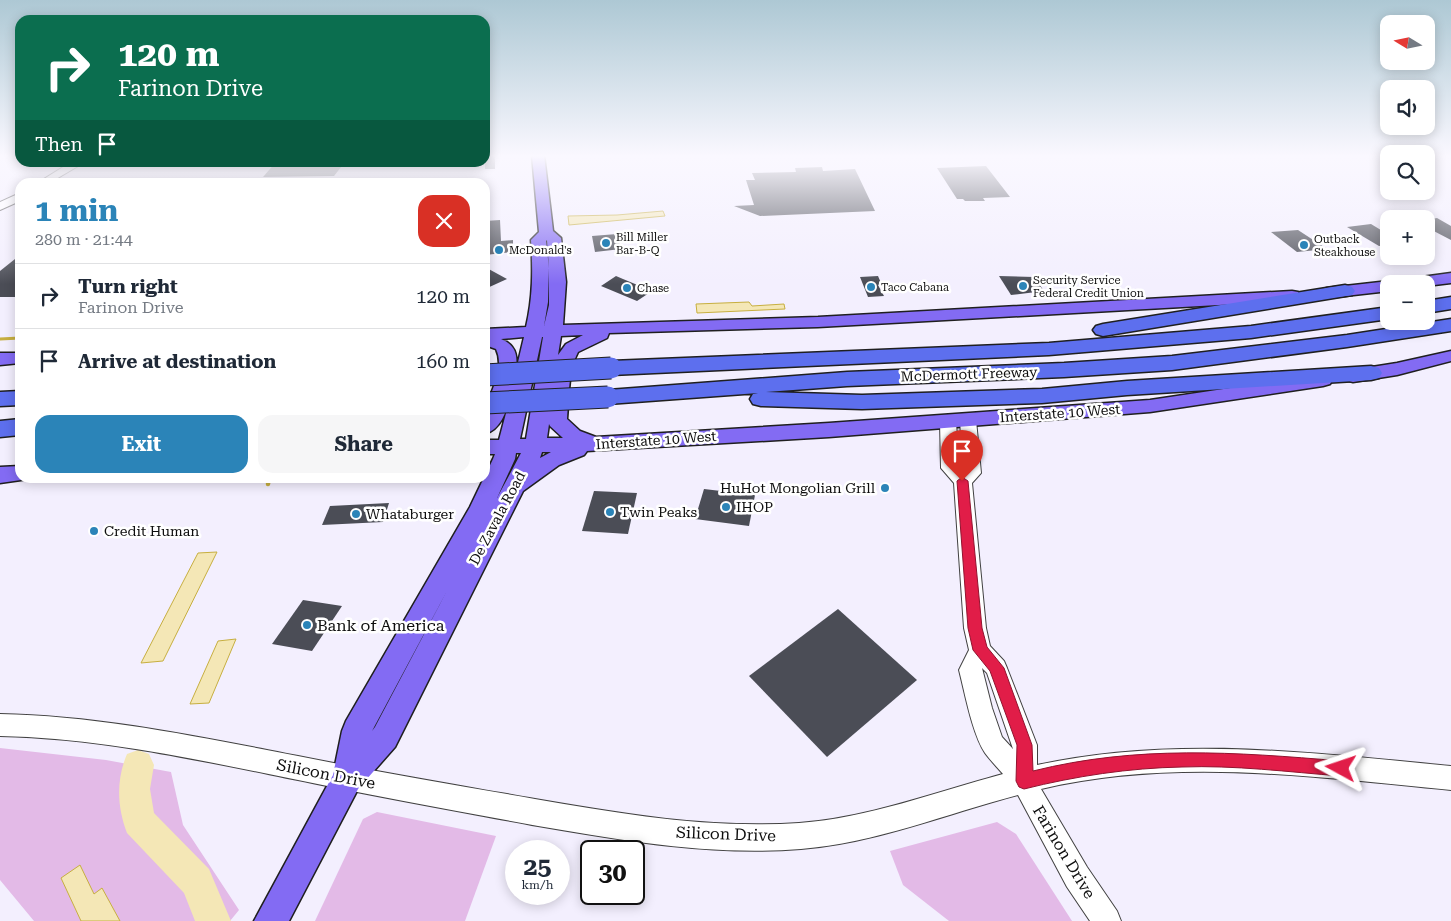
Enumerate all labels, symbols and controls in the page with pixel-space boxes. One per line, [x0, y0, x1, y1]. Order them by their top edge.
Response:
north arrow [1380, 15, 1435, 70]
map controls [1380, 15, 1435, 330]
text: 120 m [118, 34, 219, 75]
icon: right [35, 35, 100, 100]
text: Farinon Drive [118, 76, 263, 101]
button: sound [1380, 80, 1435, 135]
icon: arrive [93, 130, 121, 158]
text: Then [35, 133, 83, 156]
button: search [1380, 145, 1435, 200]
text: 1 min [35, 193, 118, 228]
button: close [418, 195, 470, 247]
button: + [1380, 210, 1435, 265]
text: 280 m · 21:44 [35, 230, 133, 249]
place label: Bill Miller Bar-B-Q [616, 231, 668, 257]
place label: Outback Steakhouse [1314, 233, 1375, 259]
marker: Bill Miller Bar-B-Q [600, 237, 612, 249]
marker: Outback Steakhouse [1298, 239, 1310, 251]
marker: McDonald's [493, 244, 505, 256]
place label: McDonald's [509, 244, 572, 257]
place label: Security Service Federal Credit Union [1033, 274, 1144, 300]
text: Turn right [78, 275, 178, 298]
button: − [1380, 275, 1435, 330]
marker: Security Service Federal Credit Union [1017, 280, 1029, 292]
marker: Taco Cabana [865, 281, 877, 293]
place label: Taco Cabana [881, 281, 949, 294]
icon: right [35, 282, 63, 310]
marker: Chase [621, 282, 633, 294]
place label: Chase [637, 282, 669, 295]
text: 120 m [416, 285, 470, 308]
text: Farinon Drive [78, 298, 183, 317]
icon: arrive [35, 347, 63, 375]
text: Arrive at destination [78, 350, 276, 373]
text: 160 m [416, 350, 470, 373]
street label: McDermott Freeway [900, 364, 1038, 384]
street label: Interstate 10 West [999, 401, 1121, 425]
button: Exit [35, 415, 248, 473]
button: Share [258, 415, 470, 473]
street label: Interstate 10 West [595, 428, 717, 452]
pin [941, 430, 983, 481]
icon: arrive [948, 437, 976, 465]
street label: De Zavala Road [466, 469, 528, 567]
place label: HuHot Mongolian Grill [720, 480, 876, 496]
marker: HuHot Mongolian Grill [879, 482, 891, 494]
place label: IHOP [736, 499, 773, 515]
marker: IHOP [720, 501, 732, 513]
place label: Twin Peaks [620, 504, 698, 520]
place label: Whataburger [366, 506, 454, 522]
marker: Twin Peaks [604, 506, 616, 518]
marker: Whataburger [350, 508, 362, 520]
place label: Credit Human [104, 523, 199, 539]
marker: Credit Human [88, 525, 100, 537]
place label: Bank of America [317, 616, 445, 635]
marker: Bank of America [301, 619, 313, 631]
position arrow [1314, 741, 1366, 793]
street label: Silicon Drive [275, 755, 377, 793]
street label: Farinon Drive [1029, 802, 1099, 902]
street label: Silicon Drive [676, 823, 777, 845]
speed limit sign: 30 [580, 840, 645, 905]
text: 25 [523, 852, 552, 881]
text: km/h [521, 878, 554, 892]

